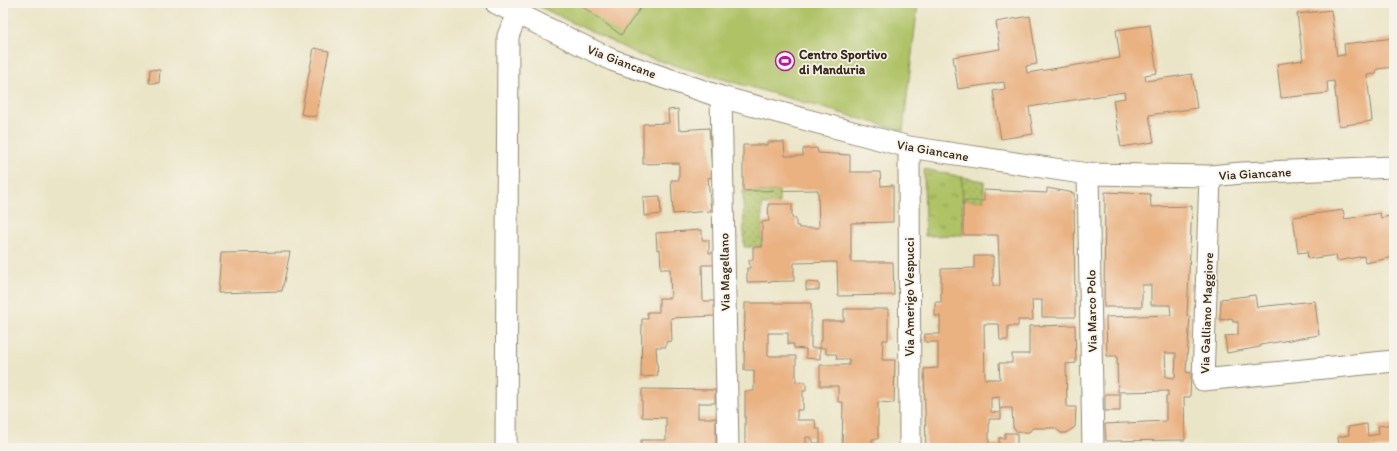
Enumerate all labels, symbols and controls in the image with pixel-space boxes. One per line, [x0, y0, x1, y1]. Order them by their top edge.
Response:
street label: Via Giancane [585, 41, 658, 81]
place label: Centro Sportivo di Manduria [799, 47, 887, 77]
sports icon: Centro Sportivo di Manduria [774, 50, 796, 72]
street label: Via Giancane [896, 137, 970, 164]
street label: Via Giancane [1218, 164, 1292, 183]
street label: Via Magellano [716, 232, 733, 311]
street label: Via Amerigo Vespucci [902, 237, 917, 357]
street label: Via Galliano Maggiore [1197, 252, 1216, 374]
street label: Via Marco Polo [1083, 269, 1100, 352]

